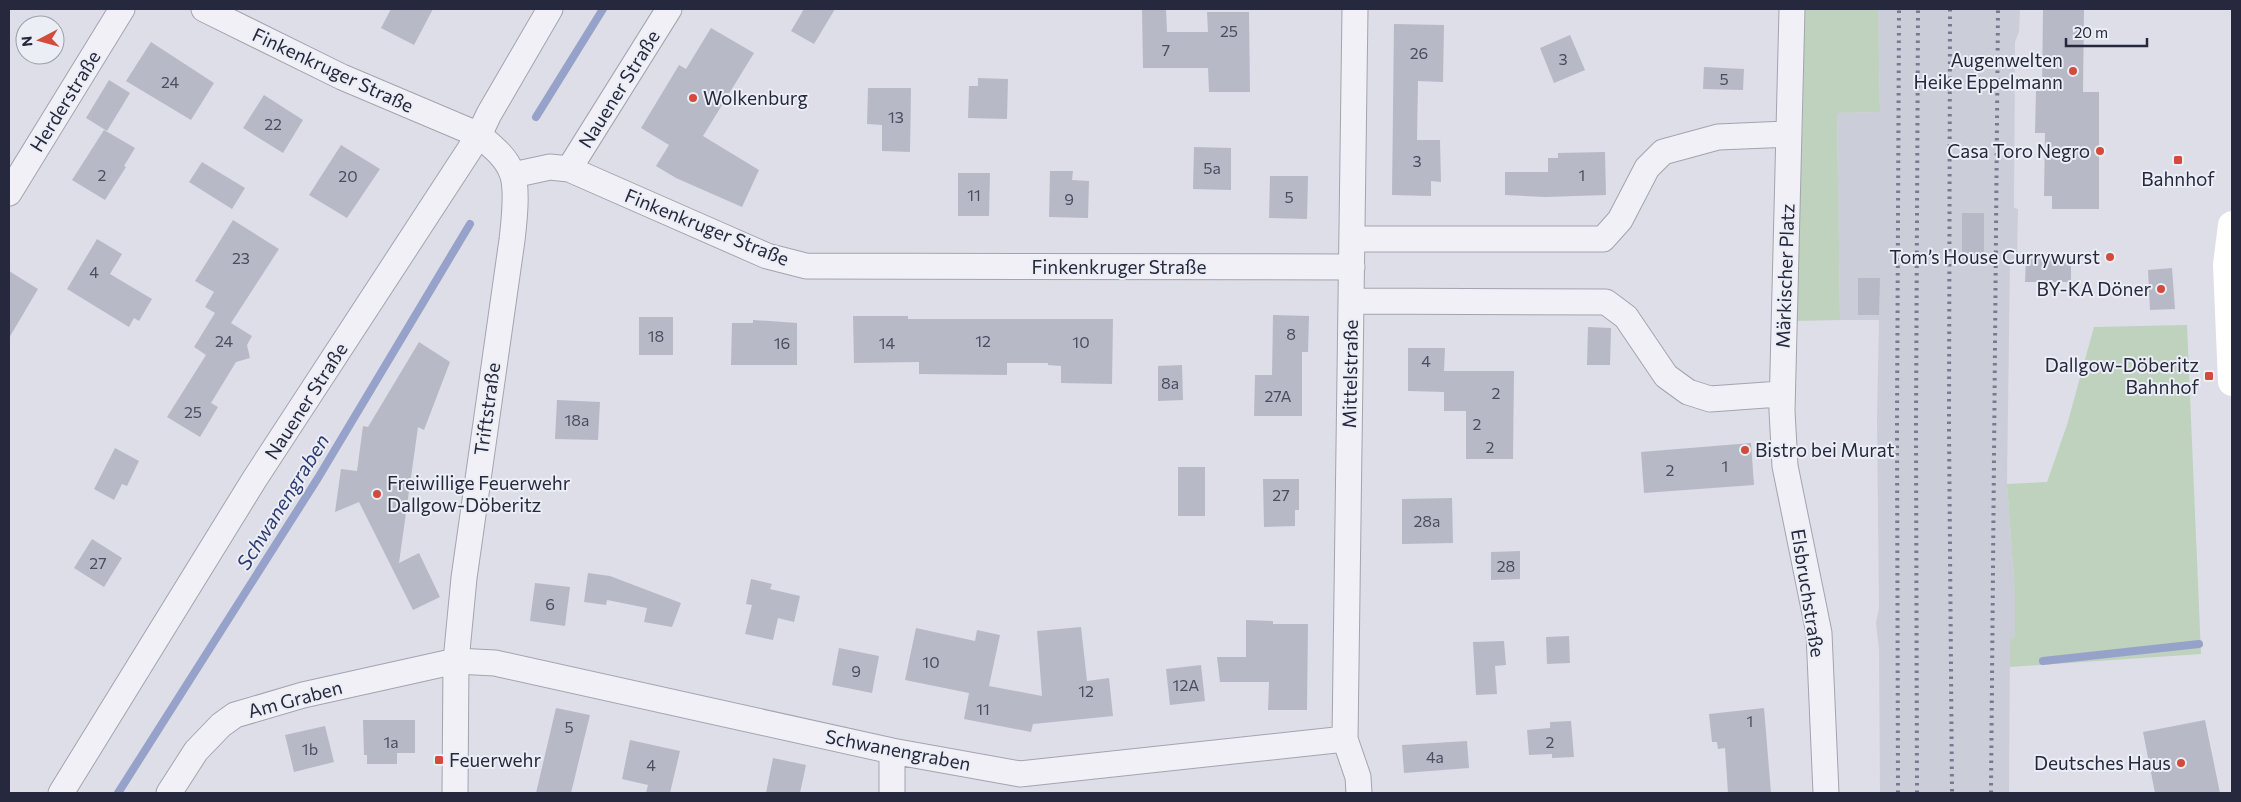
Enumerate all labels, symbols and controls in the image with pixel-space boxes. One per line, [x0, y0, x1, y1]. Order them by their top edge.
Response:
north arrow [15, 15, 65, 65]
scale bar [2066, 15, 2147, 47]
house number: 25 [1220, 21, 1238, 40]
street label: Finkenkruger Straße [249, 22, 417, 117]
text: 20 m [2074, 23, 2108, 41]
street label: Nauener Straße [573, 26, 664, 152]
text: N [18, 35, 36, 48]
house number: 7 [1162, 40, 1170, 59]
house number: 26 [1410, 43, 1428, 62]
street label: Herderstraße [24, 46, 105, 156]
place label: Augenwelten Heike Eppelmann [1913, 48, 2063, 93]
house number: 3 [1558, 49, 1568, 68]
marker: Augenwelten Heike Eppelmann [2067, 65, 2079, 77]
house number: 5 [1719, 69, 1729, 88]
house number: 24 [161, 72, 179, 91]
place label: Wolkenburg [703, 86, 808, 109]
marker: Wolkenburg [687, 92, 699, 104]
house number: 13 [888, 107, 904, 126]
house number: 22 [264, 114, 282, 133]
place label: Casa Toro Negro [1947, 139, 2090, 162]
marker: Casa Toro Negro [2094, 145, 2106, 157]
house number: 3 [1412, 151, 1422, 170]
marker: Bahnhof [2172, 154, 2184, 166]
house number: 5a [1203, 158, 1221, 177]
house number: 2 [98, 165, 107, 184]
house number: 1 [1579, 165, 1585, 184]
house number: 20 [338, 166, 358, 185]
place label: Bahnhof [2141, 167, 2215, 190]
street label: Finkenkruger Straße [622, 183, 793, 270]
house number: 11 [967, 185, 981, 204]
house number: 5 [1284, 187, 1294, 206]
house number: 9 [1064, 189, 1074, 208]
street label: Märkischer Platz [1770, 203, 1799, 349]
place label: Tom’s House Currywurst [1889, 245, 2100, 268]
house number: 23 [232, 248, 250, 267]
marker: Tom’s House Currywurst [2104, 251, 2116, 263]
street label: Finkenkruger Straße [1032, 255, 1206, 278]
house number: 4 [89, 262, 99, 281]
place label: BY-KA Döner [2036, 277, 2151, 300]
marker: BY-KA Döner [2155, 283, 2167, 295]
street label: Mittelstraße [1337, 319, 1362, 428]
house number: 8 [1286, 324, 1296, 343]
house number: 18 [648, 326, 664, 345]
house number: 24 [215, 331, 233, 350]
house number: 12 [975, 331, 991, 350]
house number: 10 [1072, 332, 1090, 351]
house number: 16 [774, 333, 790, 352]
house number: 14 [879, 333, 896, 352]
street label: Nauener Straße [259, 338, 352, 463]
house number: 4 [1421, 351, 1431, 370]
place label: Dallgow-Döberitz Bahnhof [2045, 353, 2199, 398]
street label: Triftstraße [469, 361, 504, 457]
marker: Dallgow-Döberitz Bahnhof [2203, 370, 2215, 382]
house number: 8a [1161, 373, 1179, 392]
house number: 2 [1492, 383, 1501, 402]
house number: 27A [1265, 386, 1291, 405]
house number: 25 [184, 402, 202, 421]
house number: 18a [565, 410, 589, 429]
house number: 2 [1473, 414, 1482, 433]
water label: Schwanengraben [231, 429, 333, 574]
house number: 2 [1486, 437, 1495, 456]
place label: Bistro bei Murat [1755, 438, 1895, 461]
marker: Bistro bei Murat [1739, 444, 1751, 456]
house number: 1 [1722, 456, 1728, 475]
house number: 2 [1666, 460, 1675, 479]
place label: Freiwillige Feuerwehr Dallgow-Döberitz [387, 471, 571, 516]
house number: 27 [1272, 485, 1290, 504]
marker: Freiwillige Feuerwehr Dallgow-Döberitz [371, 488, 383, 500]
house number: 28a [1414, 511, 1440, 530]
street label: Elsbruchstraße [1787, 527, 1830, 659]
house number: 27 [89, 553, 107, 572]
house number: 28 [1497, 556, 1515, 575]
house number: 6 [545, 594, 555, 613]
house number: 10 [922, 652, 940, 671]
house number: 9 [851, 661, 861, 680]
street label: Am Graben [245, 675, 345, 722]
house number: 12A [1173, 675, 1199, 694]
house number: 12 [1078, 681, 1094, 700]
house number: 11 [976, 699, 990, 718]
house number: 1 [1747, 711, 1753, 730]
house number: 5 [564, 717, 574, 736]
street label: Schwanengraben [823, 724, 973, 775]
house number: 1a [383, 732, 399, 751]
house number: 2 [1546, 732, 1555, 751]
house number: 1b [302, 739, 318, 758]
house number: 4a [1426, 747, 1444, 766]
place label: Feuerwehr [449, 748, 542, 771]
place label: Deutsches Haus [2034, 751, 2171, 774]
marker: Feuerwehr [433, 754, 445, 766]
house number: 4 [646, 755, 656, 774]
marker: Deutsches Haus [2175, 757, 2187, 769]

